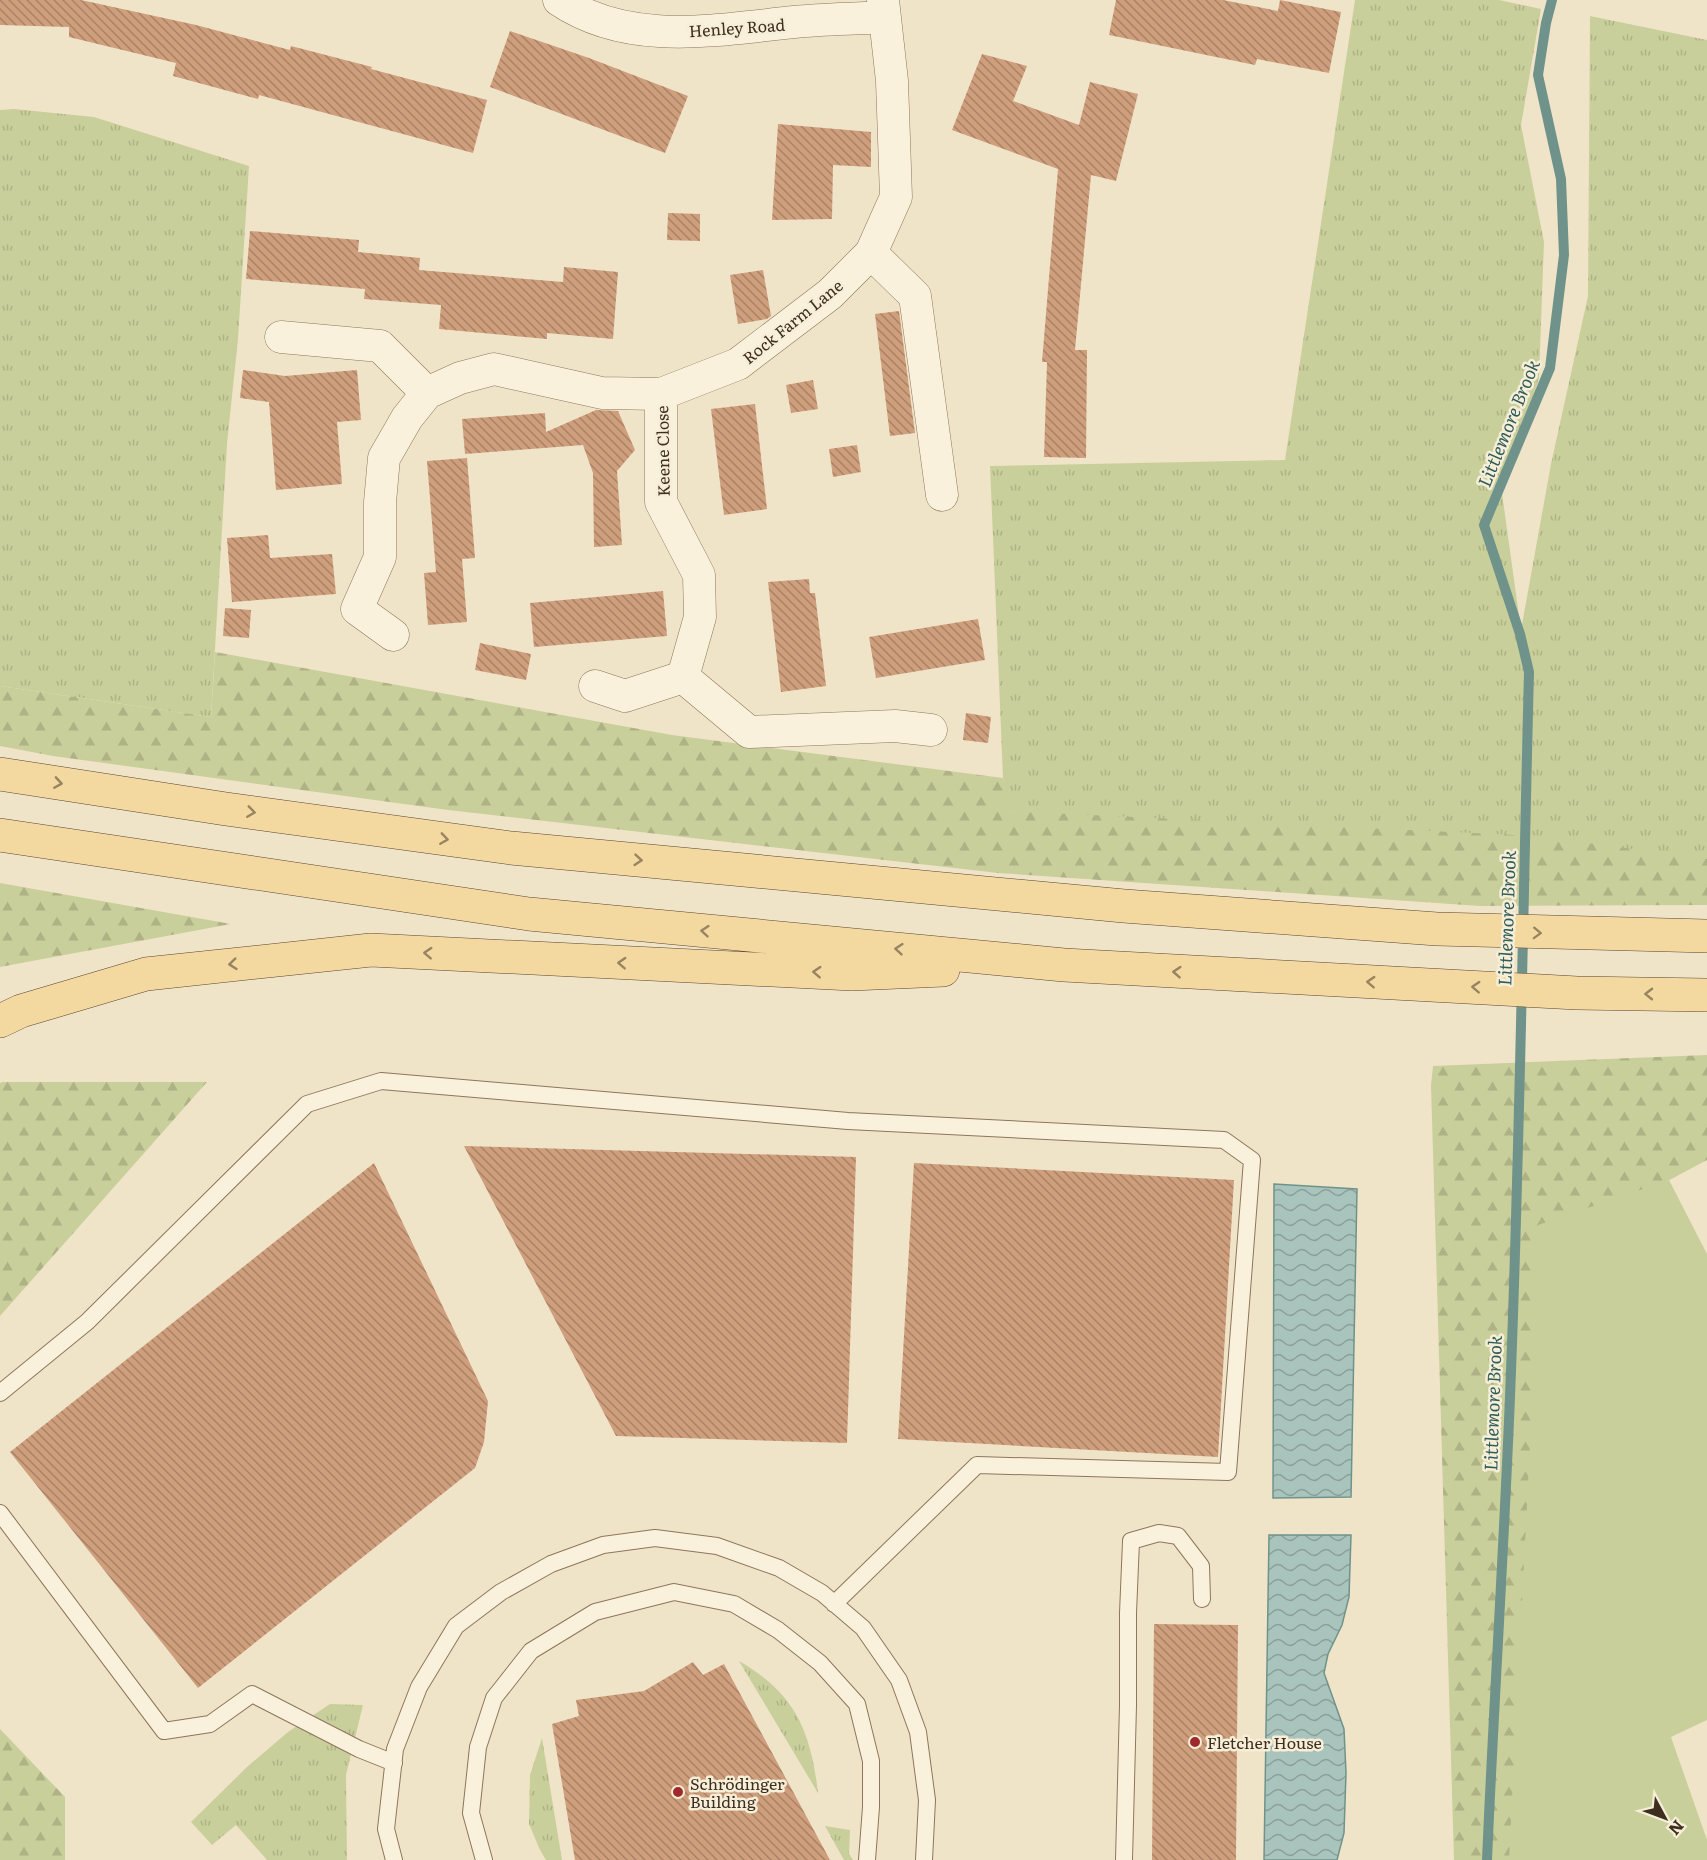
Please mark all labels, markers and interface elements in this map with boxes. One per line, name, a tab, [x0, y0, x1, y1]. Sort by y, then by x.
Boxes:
street label: Henley Road	[688, 12, 786, 42]
street label: Rock Farm Lane	[737, 273, 847, 369]
water label: Littlemore Brook	[1470, 355, 1546, 491]
street label: Keene Close	[649, 405, 675, 497]
one-way arrow	[53, 776, 62, 788]
one-way arrow	[246, 806, 255, 818]
one-way arrow	[439, 832, 448, 844]
water label: Littlemore Brook	[1490, 850, 1522, 986]
one-way arrow	[633, 853, 642, 866]
one-way arrow	[700, 925, 709, 938]
one-way arrow	[1533, 927, 1542, 939]
one-way arrow	[894, 943, 903, 956]
one-way arrow	[423, 946, 432, 959]
one-way arrow	[618, 956, 627, 969]
one-way arrow	[229, 958, 238, 970]
one-way arrow	[813, 966, 822, 979]
one-way arrow	[1172, 966, 1181, 979]
one-way arrow	[1367, 975, 1376, 988]
one-way arrow	[1472, 981, 1481, 994]
one-way arrow	[1644, 988, 1653, 1000]
water label: Littlemore Brook	[1476, 1335, 1508, 1471]
place label: Fletcher House	[1207, 1730, 1322, 1754]
marker: Fletcher House	[1188, 1735, 1202, 1749]
place label: Schrödinger Building	[690, 1771, 785, 1813]
marker: Schrödinger Building	[671, 1785, 685, 1799]
north arrow	[1635, 1788, 1695, 1848]
text: N	[1664, 1816, 1691, 1841]

